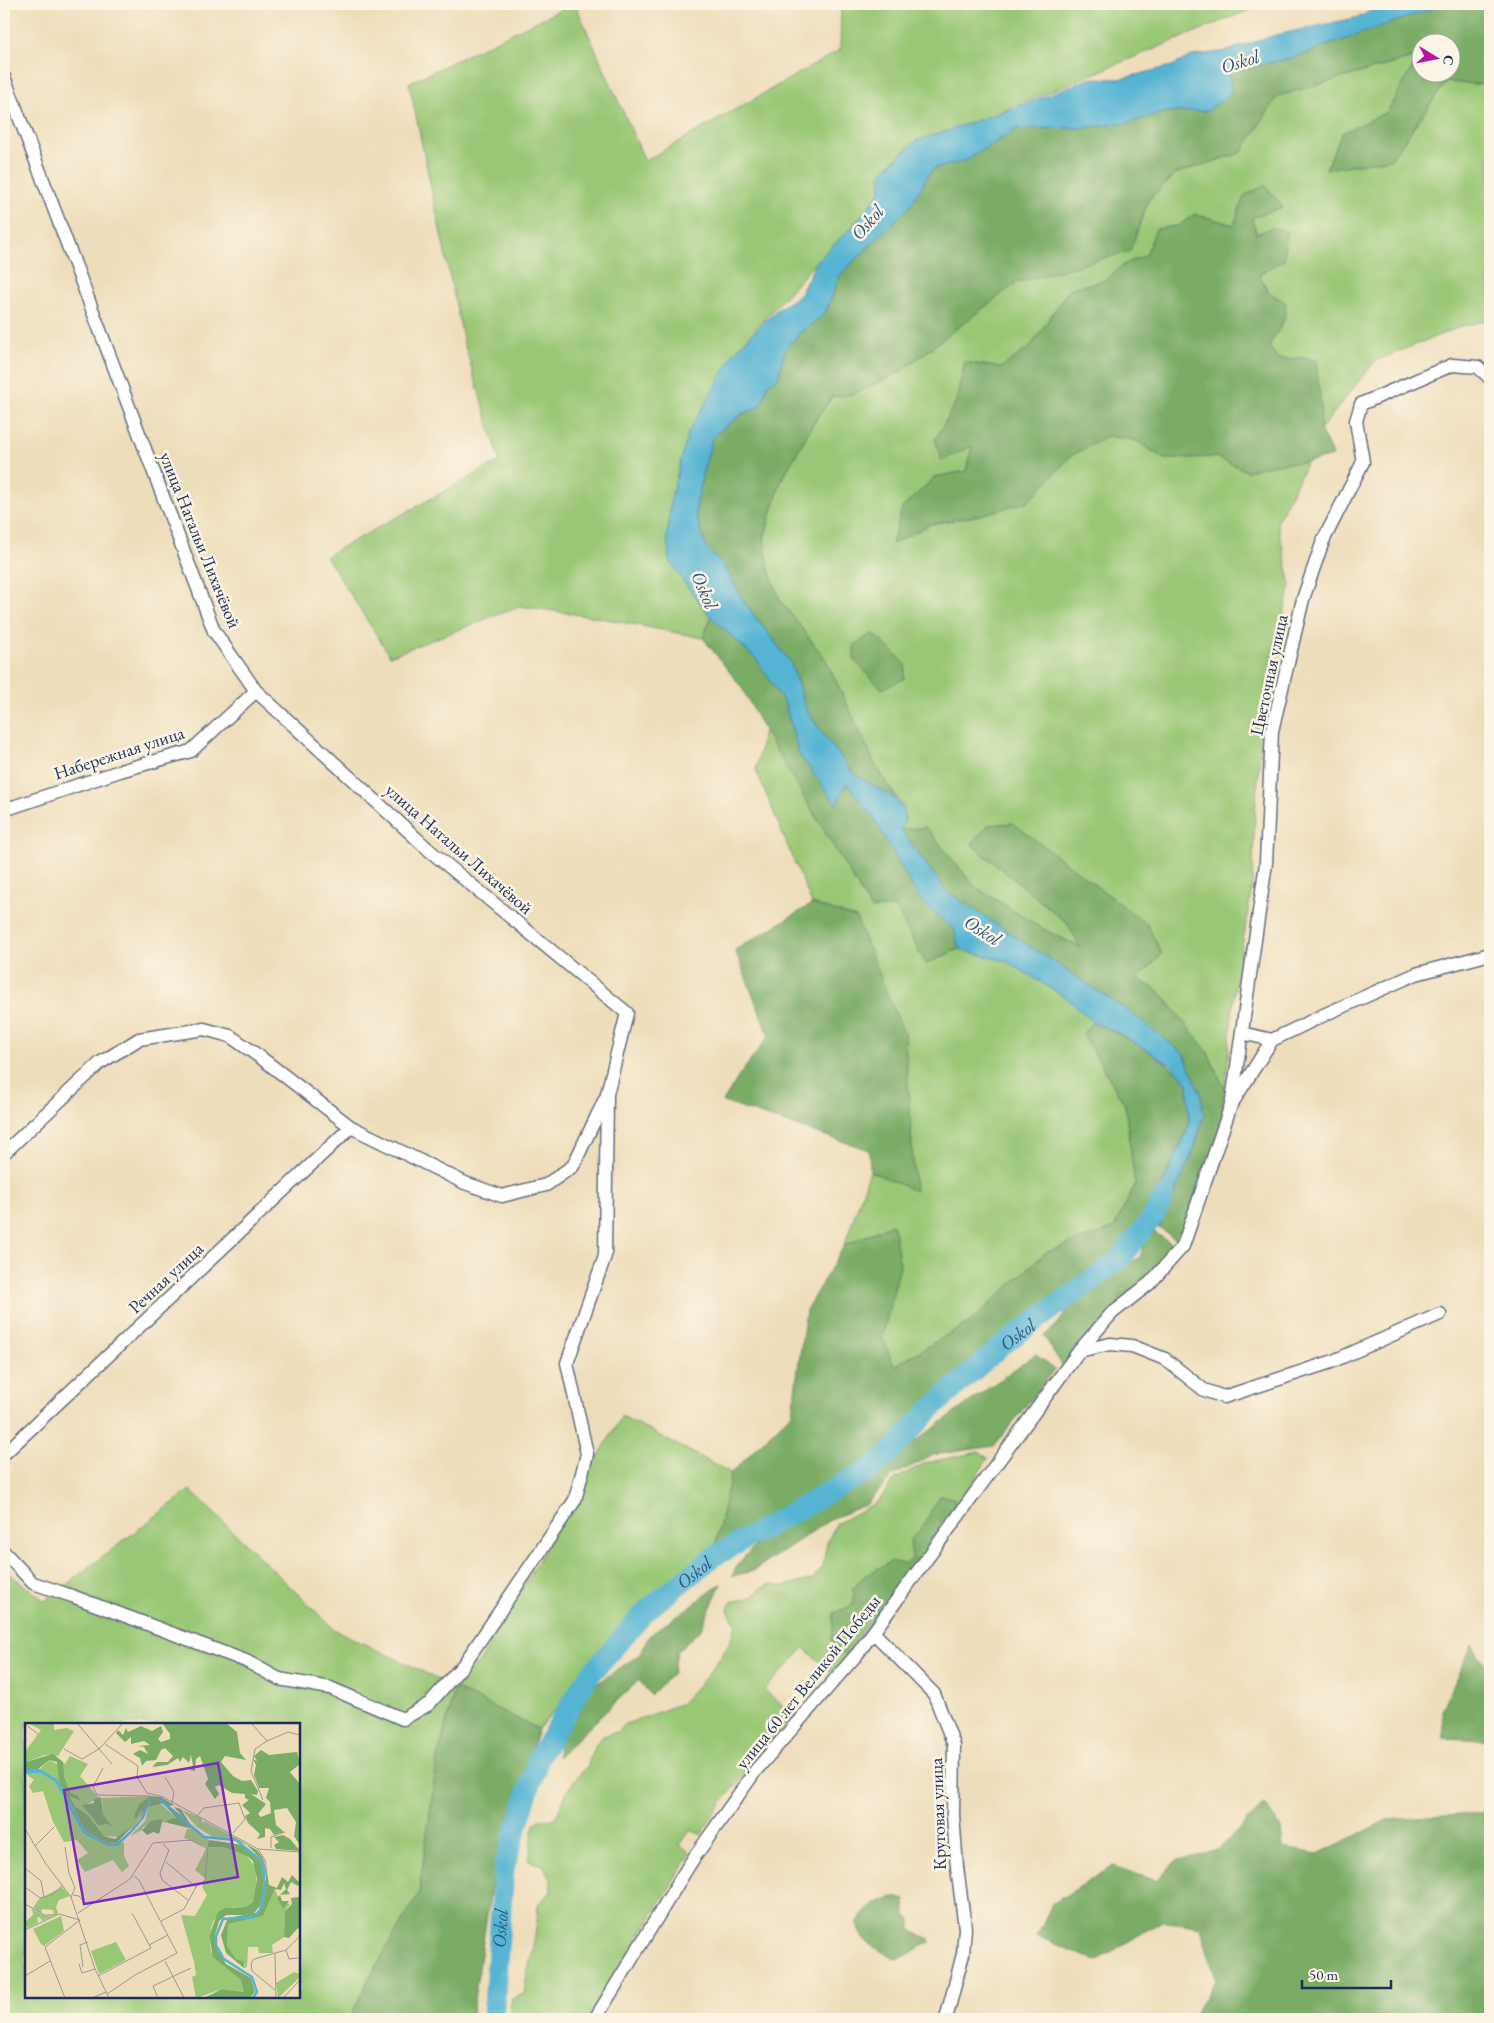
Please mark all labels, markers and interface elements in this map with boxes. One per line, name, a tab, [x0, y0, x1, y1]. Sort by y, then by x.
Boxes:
north arrow	[1412, 32, 1462, 82]
water label: Oskol	[1218, 44, 1263, 79]
text: С	[1439, 54, 1459, 67]
water label: Oskol	[845, 199, 890, 245]
street label: улица Натальи Лихачёвой	[155, 448, 247, 632]
water label: Oskol	[685, 567, 724, 614]
street label: Цветочная улица	[1244, 611, 1293, 738]
street label: Набережная улица	[51, 720, 188, 784]
street label: улица Натальи Лихачёвой	[381, 778, 538, 919]
water label: Oskol	[960, 909, 1006, 952]
street label: Речная улица	[123, 1236, 209, 1318]
water label: Oskol	[995, 1313, 1041, 1356]
water label: Oskol	[671, 1550, 718, 1595]
street label: улица 60 лет Великой Победы	[730, 1590, 885, 1774]
inset map	[25, 1723, 300, 1998]
street label: Круговая улица	[924, 1757, 951, 1871]
water label: Oskol	[486, 1907, 514, 1949]
scale bar	[1302, 1958, 1390, 1990]
text: 50 m	[1309, 1965, 1338, 1984]

